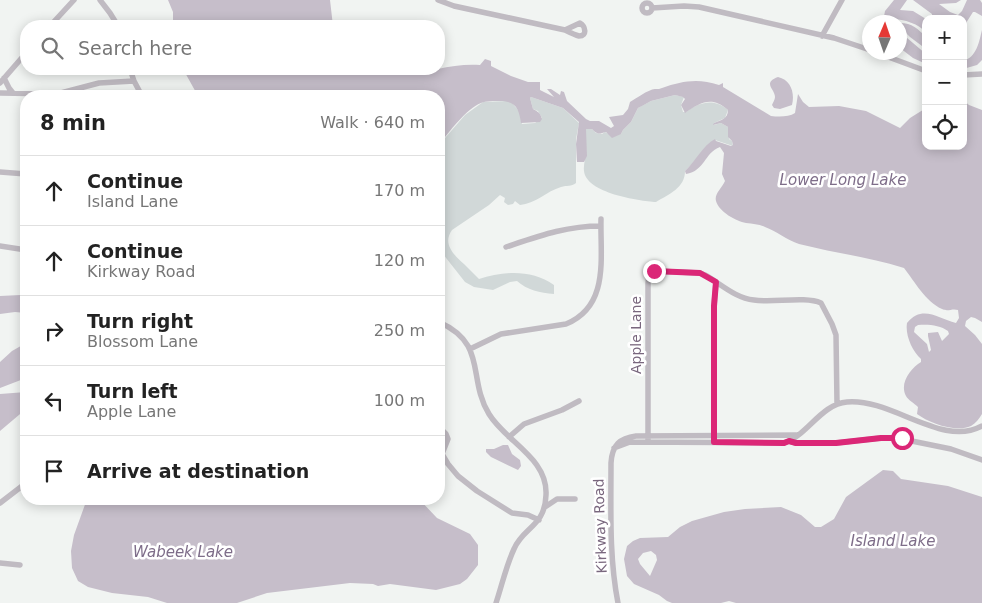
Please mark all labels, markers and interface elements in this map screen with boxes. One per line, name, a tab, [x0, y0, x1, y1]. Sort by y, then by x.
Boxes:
north arrow	[862, 15, 907, 60]
map controls	[922, 15, 967, 150]
button: +	[922, 15, 967, 60]
search box	[20, 20, 445, 75]
icon: search	[38, 34, 66, 62]
text: Search here	[78, 37, 192, 59]
button: −	[922, 60, 967, 105]
button: locate	[922, 105, 967, 150]
text: 8 min	[40, 111, 106, 135]
text: Walk · 640 m	[320, 113, 425, 132]
text: Continue	[87, 170, 183, 192]
water label: Lower Long Lake	[780, 171, 906, 189]
icon: ahead	[40, 177, 68, 205]
text: 170 m	[374, 181, 425, 200]
text: Island Lane	[87, 192, 178, 211]
text: Continue	[87, 240, 183, 262]
icon: ahead	[40, 247, 68, 275]
text: 120 m	[374, 251, 425, 270]
route end	[643, 260, 666, 283]
text: Kirkway Road	[87, 262, 195, 281]
street label: Apple Lane	[628, 296, 644, 374]
text: Turn right	[87, 310, 193, 332]
icon: right	[40, 317, 68, 345]
text: 250 m	[374, 321, 425, 340]
text: Blossom Lane	[87, 332, 198, 351]
text: Turn left	[87, 380, 178, 402]
icon: left	[40, 387, 68, 415]
text: 100 m	[374, 391, 425, 410]
text: Apple Lane	[87, 402, 176, 421]
route start	[891, 427, 914, 450]
icon: arrive	[40, 457, 68, 485]
text: Arrive at destination	[87, 460, 309, 482]
street label: Kirkway Road	[590, 478, 610, 574]
water label: Island Lake	[851, 532, 935, 550]
water label: Wabeek Lake	[133, 543, 233, 561]

